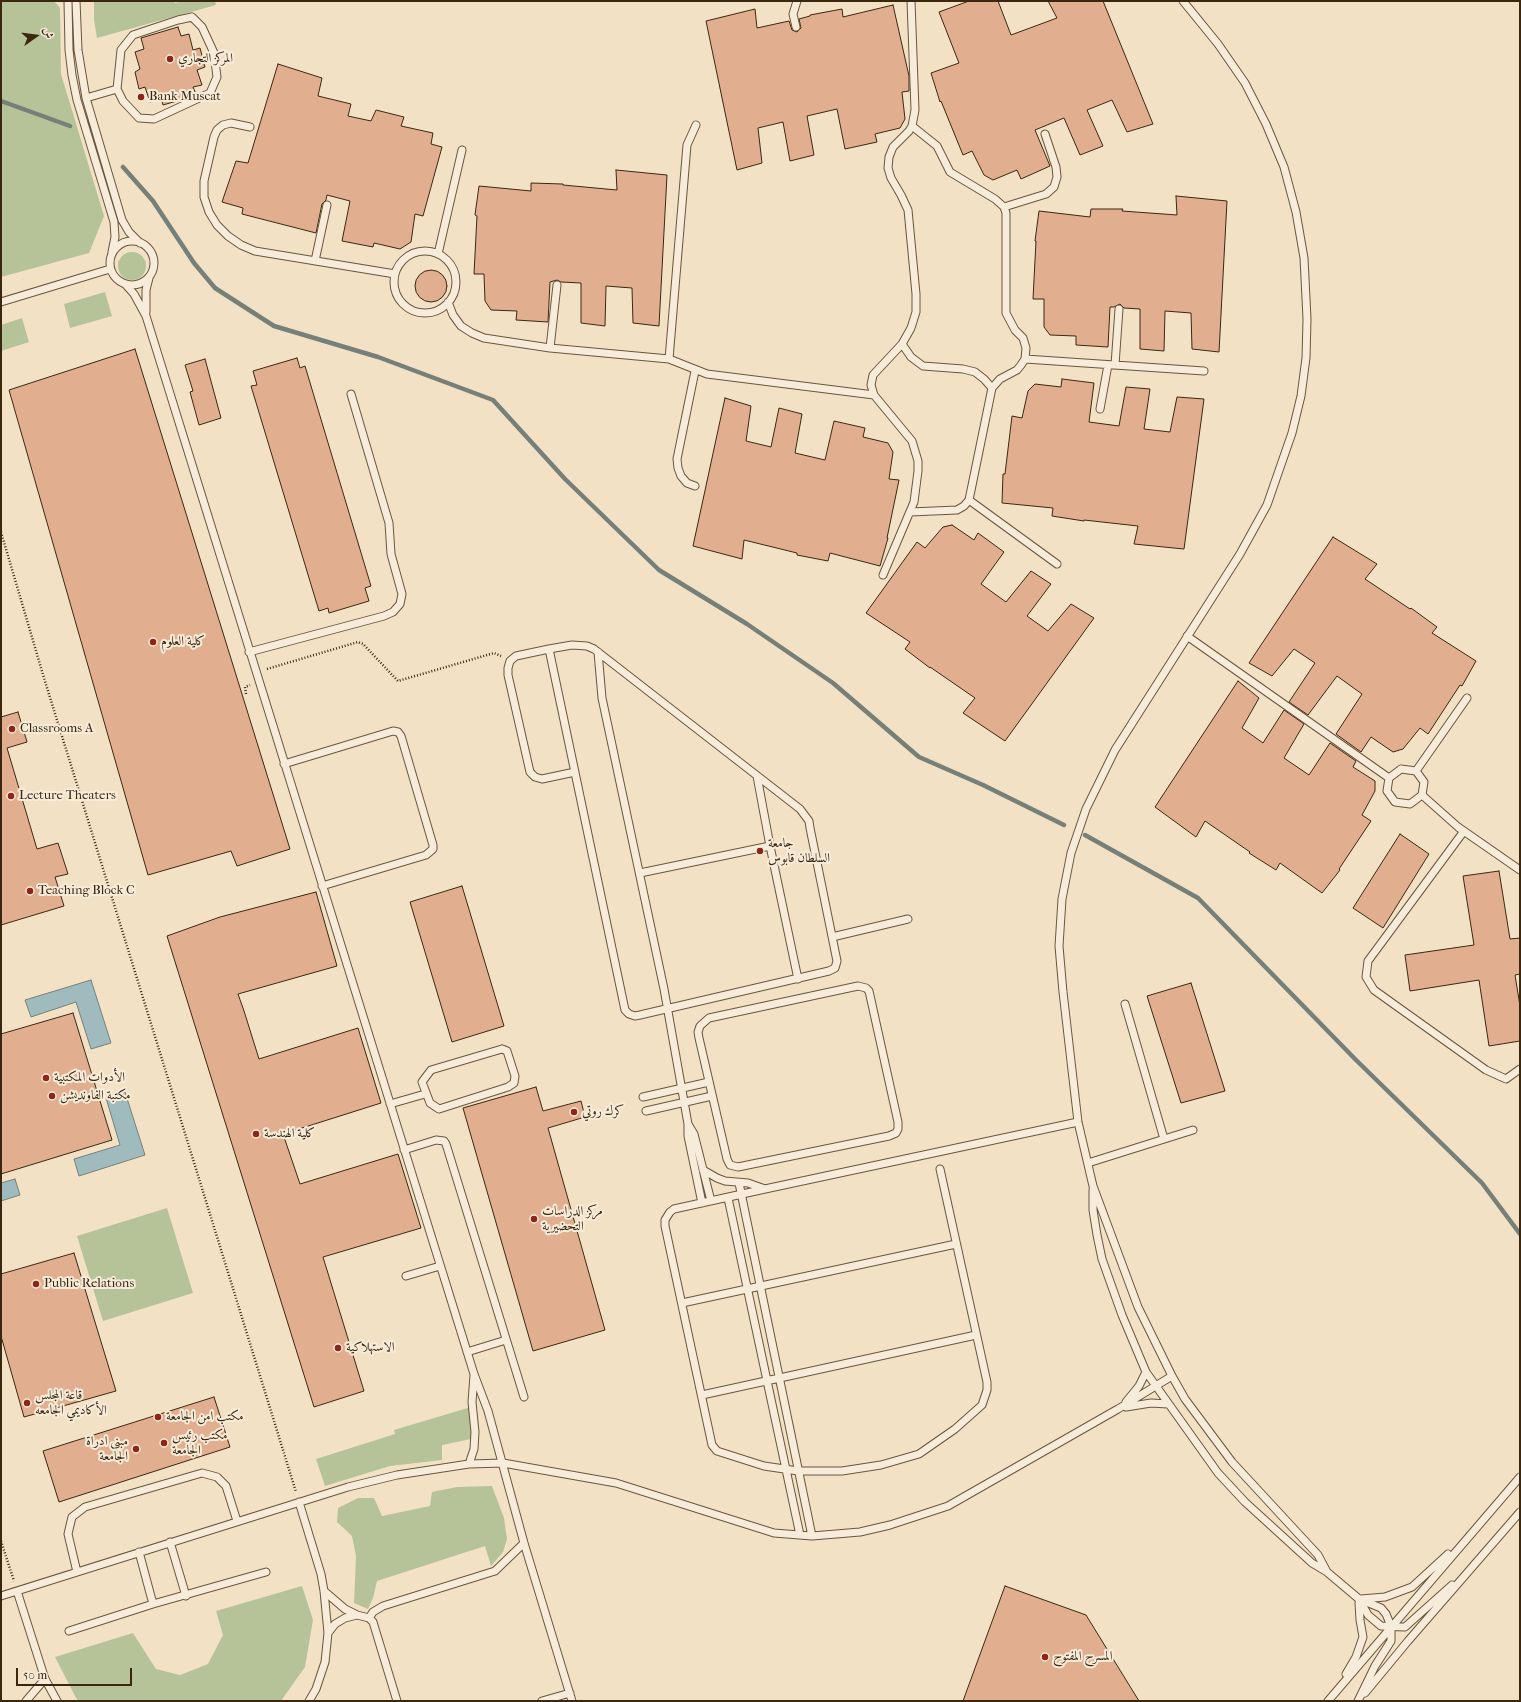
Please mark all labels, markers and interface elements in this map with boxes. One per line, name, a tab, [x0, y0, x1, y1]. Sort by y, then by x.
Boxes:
north arrow	[16, 16, 56, 56]
text: ش	[40, 26, 56, 40]
place label: المركز التجاري	[178, 51, 233, 67]
marker: المركز التجاري	[165, 54, 175, 64]
place label: Bank Muscat	[149, 89, 221, 105]
marker: Bank Muscat	[136, 92, 146, 102]
place label: كلية العلوم	[161, 634, 205, 650]
marker: كلية العلوم	[148, 637, 158, 647]
place label: Classrooms A	[20, 721, 93, 737]
marker: Classrooms A	[7, 724, 17, 734]
place label: Lecture Theaters	[19, 788, 116, 804]
marker: Lecture Theaters	[6, 791, 16, 801]
place label: جامعة السلطان قابوس	[768, 836, 830, 867]
marker: جامعة السلطان قابوس	[755, 846, 765, 856]
place label: Teaching Block C	[38, 883, 135, 899]
marker: Teaching Block C	[25, 886, 35, 896]
place label: الأدوات المكتبية	[54, 1070, 125, 1086]
marker: الأدوات المكتبية	[41, 1073, 51, 1083]
place label: مكتبة الفاونديشن	[60, 1088, 131, 1104]
marker: مكتبة الفاونديشن	[47, 1091, 57, 1101]
place label: كرك روتي	[582, 1104, 624, 1120]
marker: كرك روتي	[569, 1107, 579, 1117]
place label: كلية الهندسة	[264, 1126, 315, 1142]
marker: كلية الهندسة	[251, 1129, 261, 1139]
place label: مركز الدراسات التحضيرية	[542, 1204, 603, 1235]
marker: مركز الدراسات التحضيرية	[529, 1214, 539, 1224]
place label: Public Relations	[44, 1276, 134, 1292]
marker: Public Relations	[31, 1279, 41, 1289]
place label: الاستهلاكية	[346, 1340, 395, 1356]
marker: الاستهلاكية	[333, 1343, 343, 1353]
place label: قاعة المجلس الأكاديمي الجامعه	[35, 1388, 107, 1419]
marker: قاعة المجلس الأكاديمي الجامعه	[22, 1398, 32, 1408]
place label: مكتب امن الجامعة	[166, 1409, 244, 1425]
marker: مكتب امن الجامعة	[153, 1412, 163, 1422]
place label: مكتب رئيس الجامعة	[172, 1428, 228, 1459]
place label: مبنى ادراة الجامعة	[86, 1434, 128, 1465]
marker: مكتب رئيس الجامعة	[159, 1438, 169, 1448]
marker: مبنى ادراة الجامعة	[131, 1444, 141, 1454]
place label: المسرح المفتوح	[1053, 1649, 1113, 1665]
marker: المسرح المفتوح	[1040, 1652, 1050, 1662]
scale bar	[18, 1660, 134, 1686]
text: 50 m	[23, 1668, 47, 1682]

